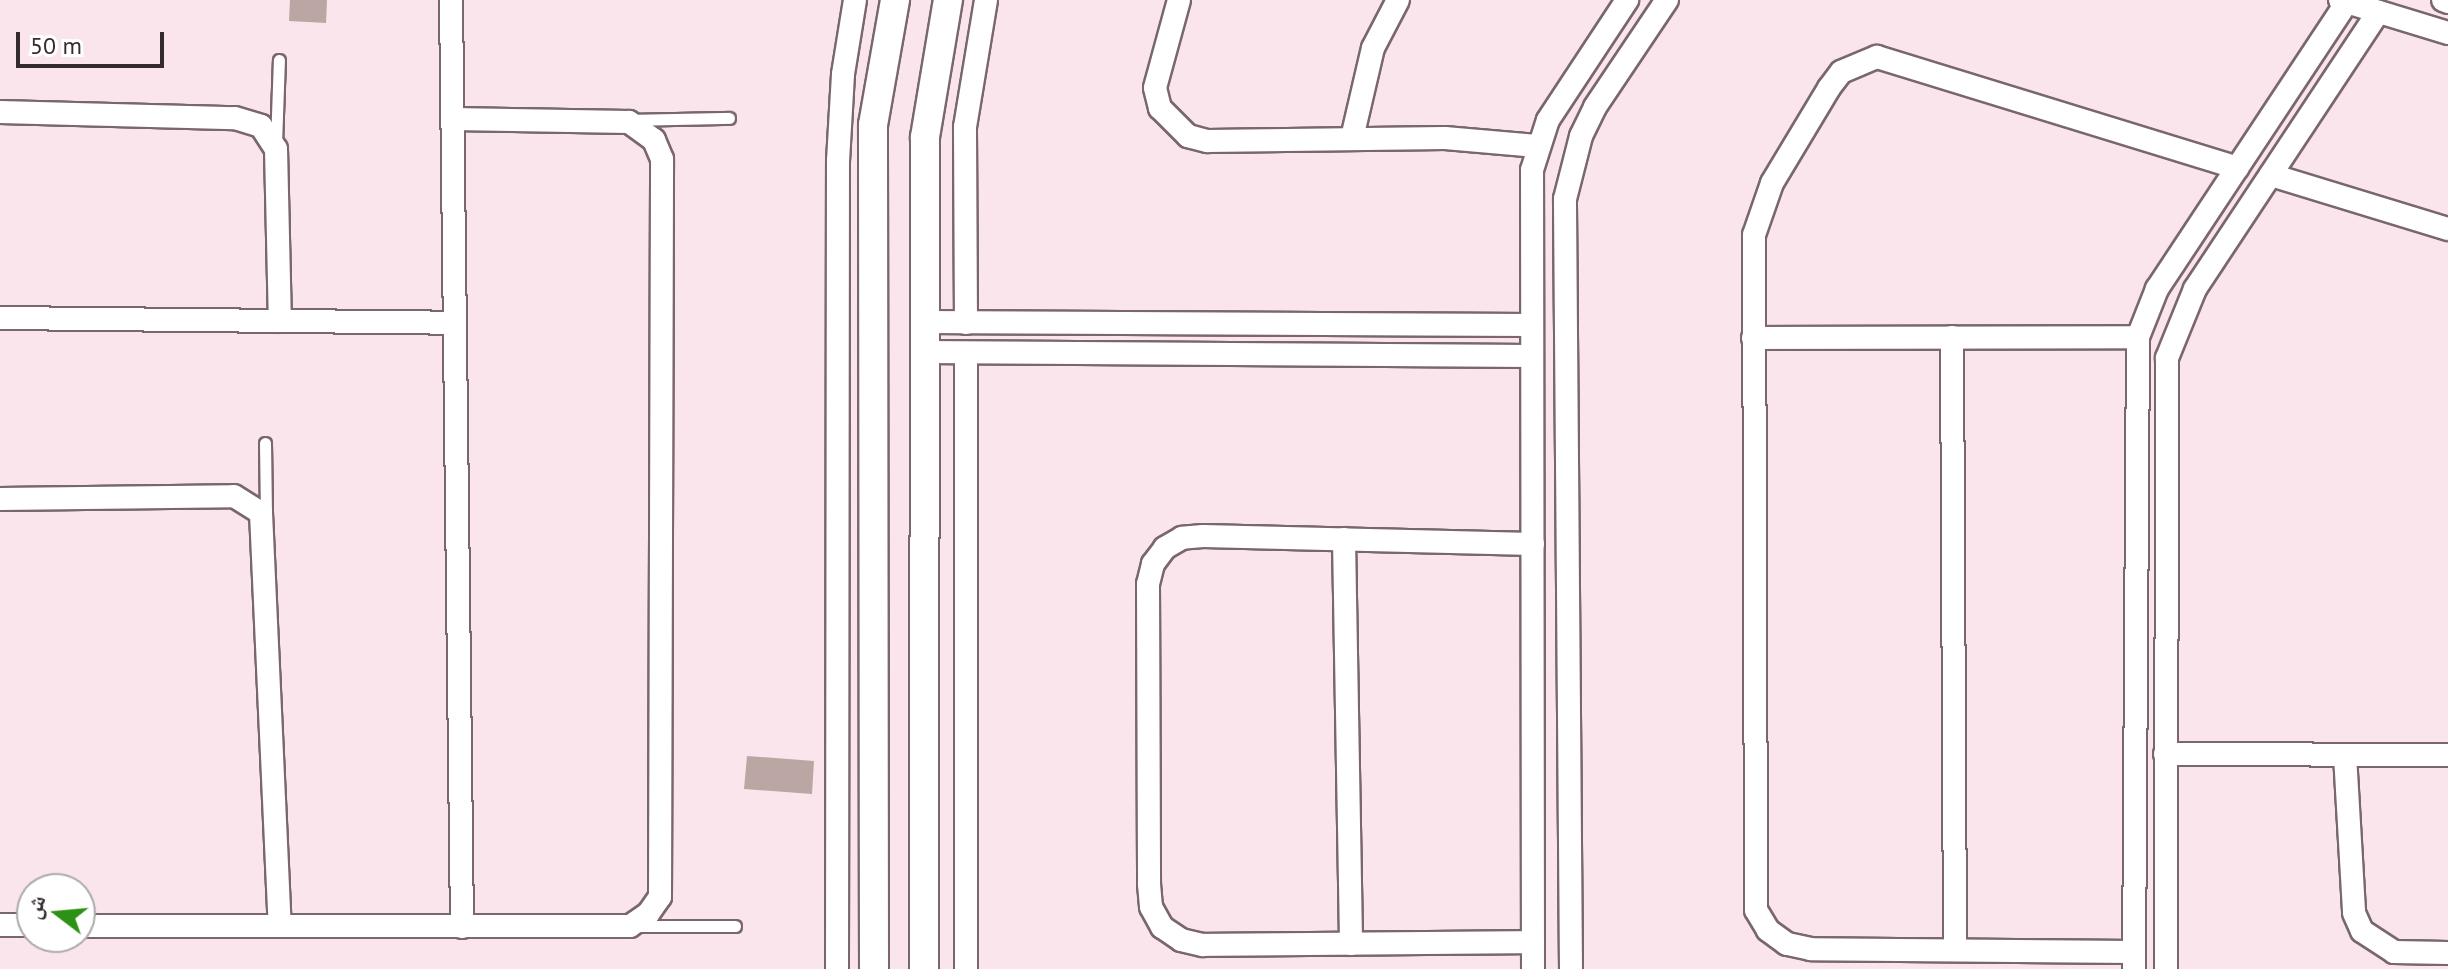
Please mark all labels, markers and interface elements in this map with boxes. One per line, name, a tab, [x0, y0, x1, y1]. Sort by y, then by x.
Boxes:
scale bar	[20, 16, 168, 66]
text: 50 m	[30, 30, 82, 61]
north arrow	[16, 873, 96, 953]
text: ش	[18, 892, 52, 922]

